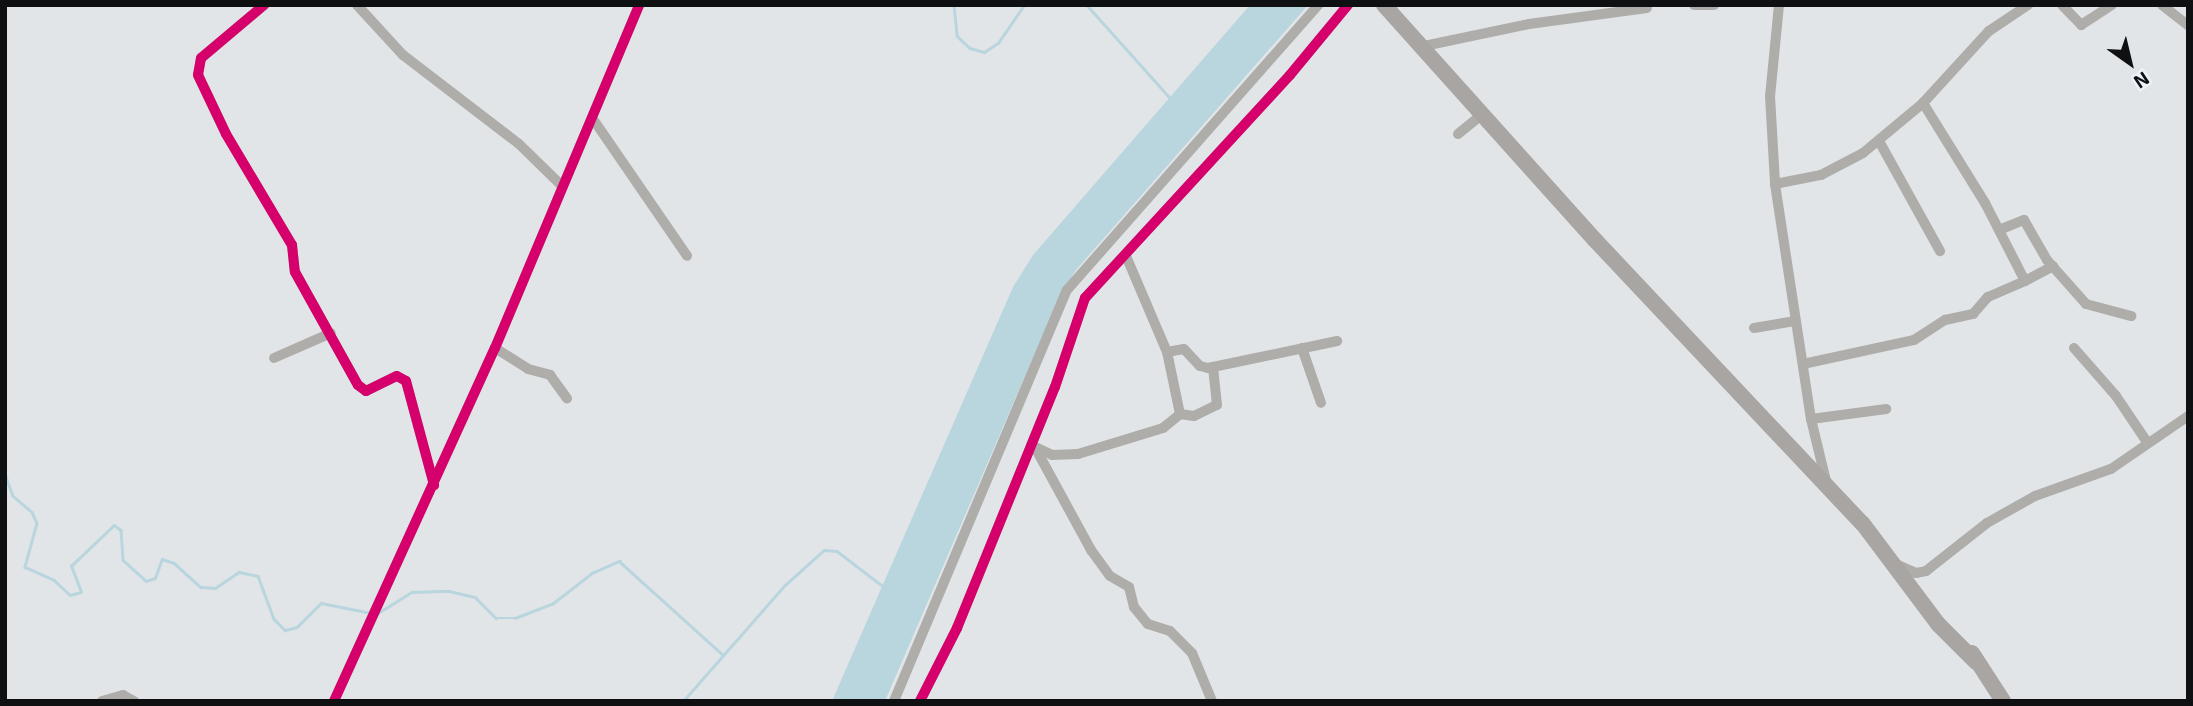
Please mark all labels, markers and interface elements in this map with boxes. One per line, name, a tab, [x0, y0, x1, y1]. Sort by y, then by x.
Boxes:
north arrow	[2095, 28, 2165, 98]
text: N	[2130, 67, 2154, 94]

